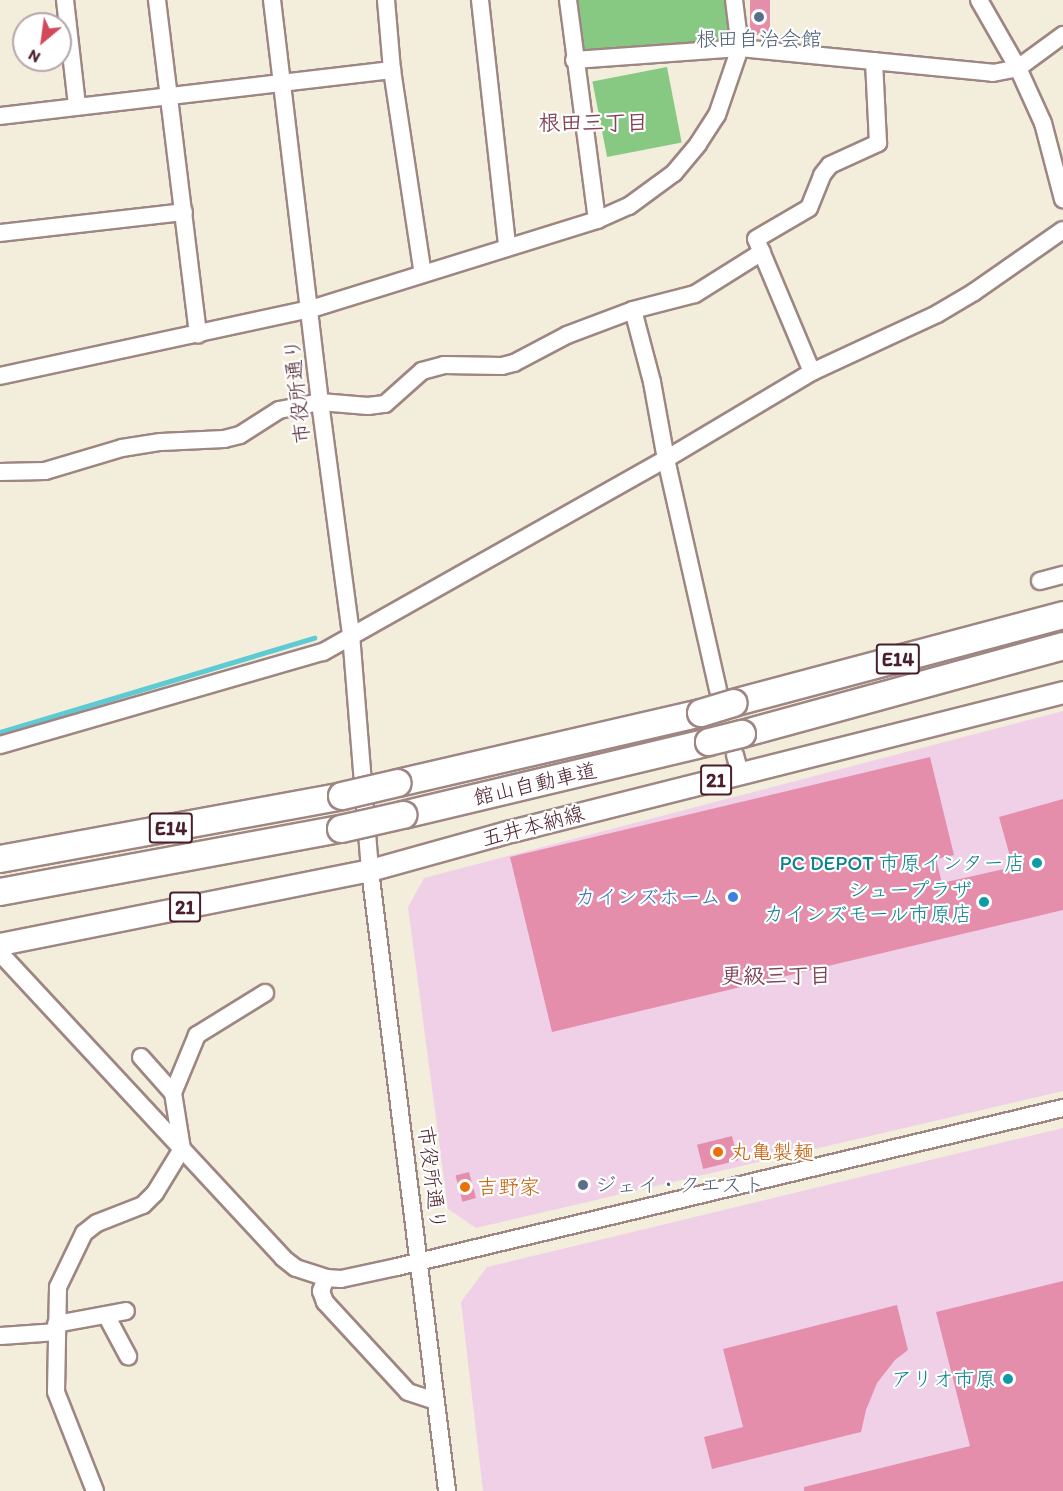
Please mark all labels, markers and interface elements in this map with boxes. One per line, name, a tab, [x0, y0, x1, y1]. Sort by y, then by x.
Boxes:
marker: 根田自治会館	[752, 10, 766, 24]
north arrow	[12, 12, 72, 72]
place label: 根田自治会館	[696, 26, 822, 52]
text: N	[25, 46, 43, 67]
district label: 根田三丁目	[538, 110, 648, 136]
street label: 市役所通り	[279, 337, 315, 445]
road number: E14	[876, 642, 920, 676]
street label: 館山自動車道	[471, 758, 599, 810]
road number: 21	[700, 763, 732, 797]
street label: 五井本納線	[479, 800, 587, 852]
road number: E14	[148, 811, 194, 845]
place label: PC DEPOT 市原インター店	[779, 850, 1025, 876]
marker: PC DEPOT 市原インター店	[1030, 856, 1044, 870]
place label: シュープラザ カインズモール市原店	[762, 877, 972, 927]
place label: カインズホーム	[574, 884, 721, 910]
road number: 21	[168, 890, 201, 924]
marker: カインズホーム	[726, 890, 740, 904]
marker: シュープラザ カインズモール市原店	[977, 895, 991, 909]
district label: 更級三丁目	[721, 963, 831, 989]
street label: 市役所通り	[413, 1124, 451, 1232]
place label: 丸亀製麺	[730, 1139, 814, 1165]
marker: 丸亀製麺	[711, 1145, 725, 1159]
place label: ジェイ・クエスト	[595, 1172, 763, 1198]
place label: 吉野家	[477, 1174, 540, 1200]
marker: ジェイ・クエスト	[576, 1178, 590, 1192]
marker: 吉野家	[458, 1180, 472, 1194]
place label: アリオ市原	[891, 1366, 996, 1392]
marker: アリオ市原	[1001, 1372, 1015, 1386]

